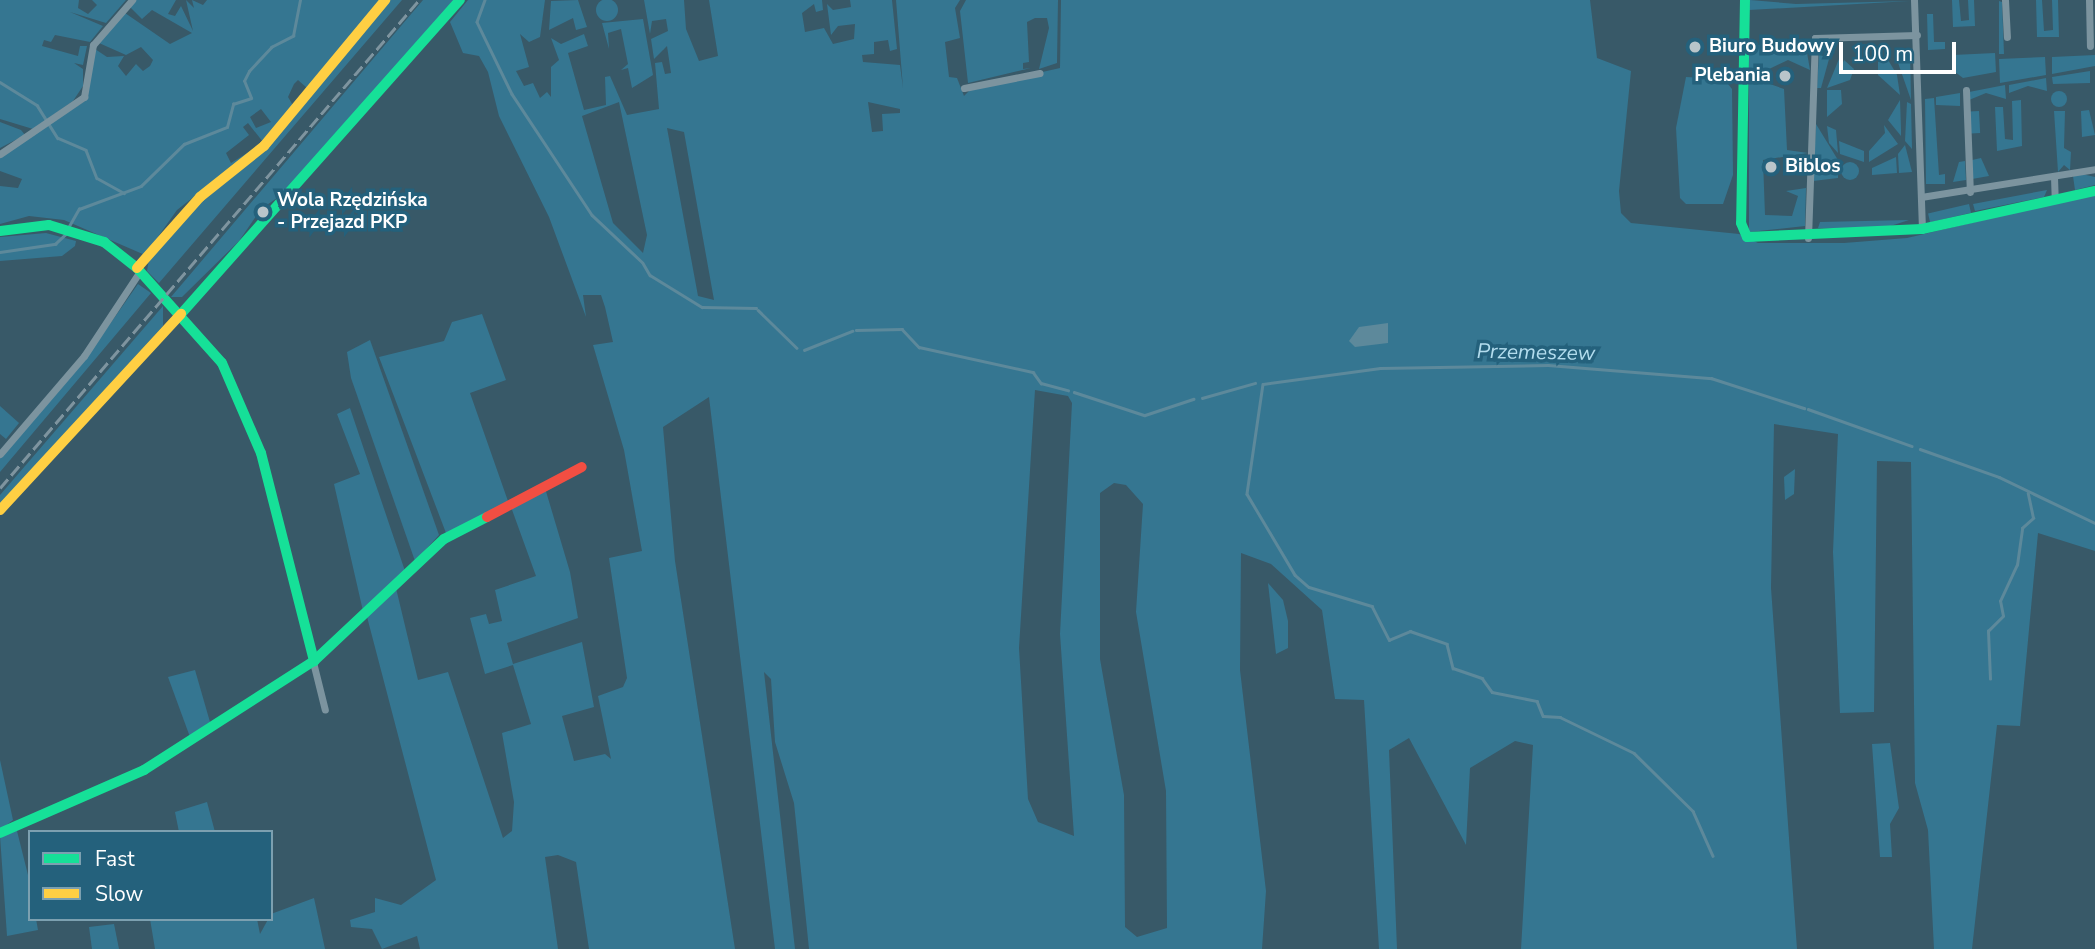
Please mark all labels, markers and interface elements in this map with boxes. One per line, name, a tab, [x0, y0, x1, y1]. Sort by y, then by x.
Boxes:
scale bar	[1843, 28, 1960, 72]
place label: Biuro Budowy	[1709, 36, 1834, 58]
marker: Biuro Budowy	[1687, 39, 1703, 55]
text: 100 m	[1852, 40, 1913, 68]
place label: Plebania	[1694, 65, 1771, 87]
marker: Plebania	[1777, 68, 1793, 84]
place label: Biblos	[1785, 156, 1840, 178]
marker: Biblos	[1763, 159, 1779, 175]
place label: Wola Rzędzińska - Przejazd PKP	[277, 190, 428, 234]
marker: Wola Rzędzińska - Przejazd PKP	[255, 204, 271, 220]
water label: Przemeszew	[1476, 338, 1596, 366]
legend	[28, 830, 273, 921]
text: Fast	[95, 845, 135, 873]
text: Slow	[95, 880, 143, 908]

